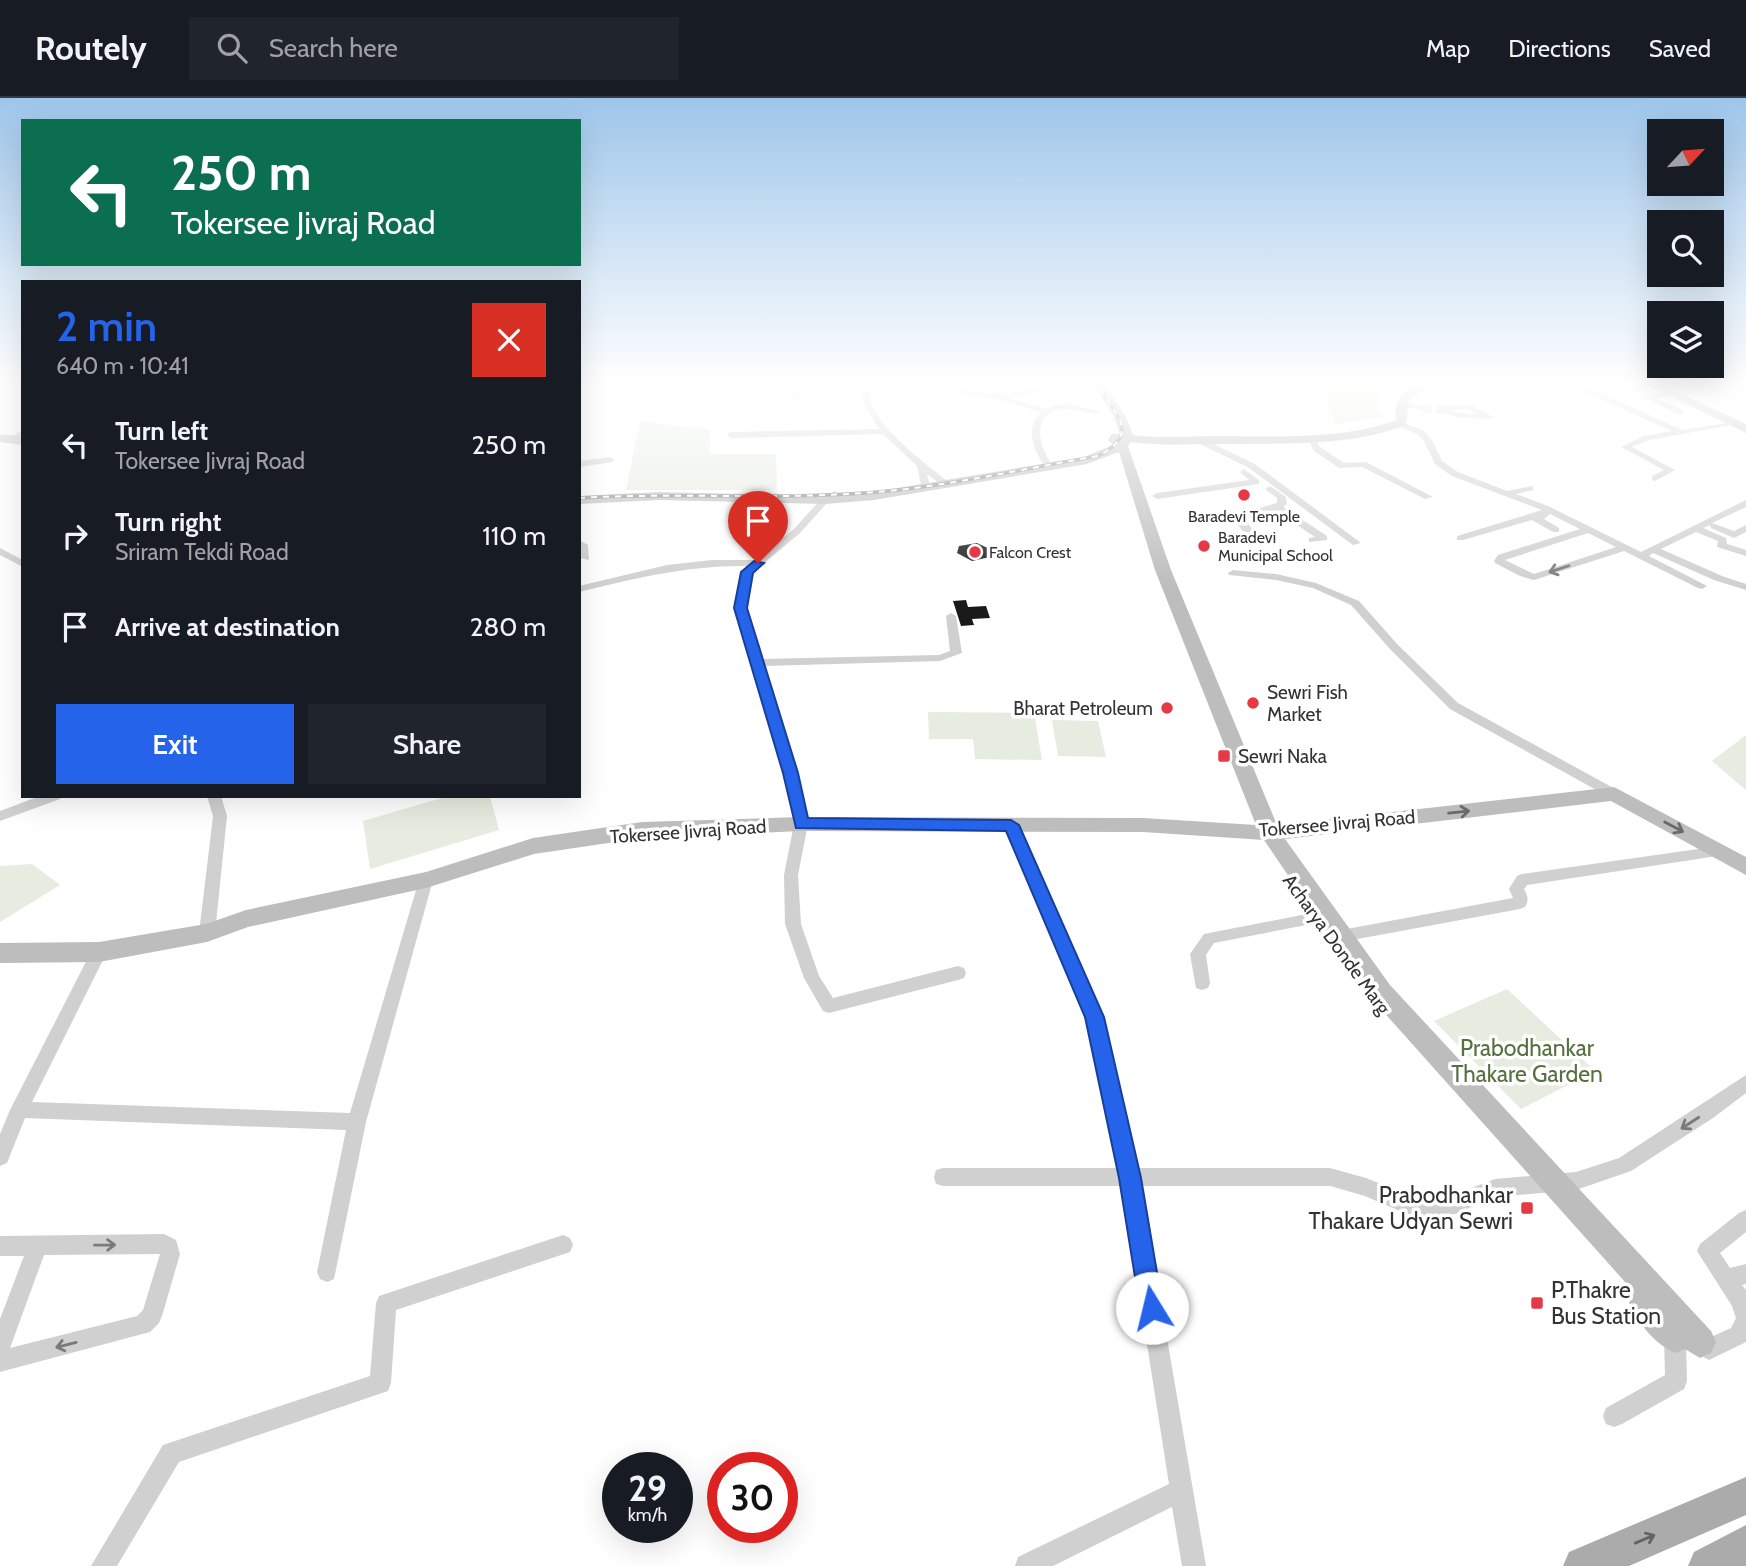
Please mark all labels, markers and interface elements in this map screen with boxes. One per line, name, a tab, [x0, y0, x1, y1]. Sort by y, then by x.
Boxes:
search box	[189, 17, 679, 80]
text: Routely	[35, 28, 147, 68]
icon: search	[213, 29, 251, 67]
text: Search here	[269, 32, 398, 64]
text: Map	[1426, 34, 1470, 63]
text: Directions	[1508, 34, 1611, 63]
text: Saved	[1649, 34, 1711, 63]
north arrow	[1647, 119, 1724, 196]
map controls	[1647, 119, 1724, 378]
text: 250 m	[171, 143, 311, 202]
icon: left	[56, 147, 147, 238]
text: Tokersee Jivraj Road	[171, 203, 436, 242]
button: search	[1647, 210, 1724, 287]
text: 2 min	[56, 300, 157, 352]
button: layers	[1647, 301, 1724, 378]
button: close	[472, 303, 546, 377]
text: 640 m · 10:41	[56, 352, 189, 380]
text: Turn left	[115, 415, 208, 447]
icon: left	[56, 426, 94, 464]
text: 250 m	[472, 429, 546, 461]
text: Tokersee Jivraj Road	[115, 447, 305, 475]
marker: Baradevi Temple	[1236, 487, 1252, 503]
pin	[728, 491, 788, 563]
icon: arrive	[739, 502, 777, 540]
text: Turn right	[115, 506, 221, 538]
place label: Baradevi Temple	[1188, 507, 1300, 526]
icon: right	[56, 517, 94, 555]
text: 110 m	[482, 520, 546, 552]
place label: Baradevi Municipal School	[1218, 528, 1333, 565]
text: Sriram Tekdi Road	[115, 538, 289, 566]
marker: Baradevi Municipal School	[1196, 538, 1212, 554]
place label: Falcon Crest	[989, 543, 1072, 562]
marker: Falcon Crest	[967, 544, 983, 560]
one-way arrow	[1548, 564, 1570, 577]
icon: arrive	[56, 608, 94, 646]
text: Arrive at destination	[115, 611, 340, 643]
text: 280 m	[470, 611, 546, 643]
place label: Sewri Fish Market	[1267, 681, 1348, 726]
marker: Sewri Fish Market	[1245, 695, 1261, 711]
place label: Bharat Petroleum	[1013, 697, 1153, 720]
marker: Bharat Petroleum	[1159, 700, 1175, 716]
button: Exit	[56, 704, 294, 784]
button: Share	[308, 704, 546, 784]
place label: Sewri Naka	[1238, 745, 1327, 768]
marker: Sewri Naka	[1216, 748, 1232, 764]
street label: Tokersee Jivraj Road	[1258, 805, 1416, 842]
one-way arrow	[1448, 805, 1470, 818]
street label: Tokersee Jivraj Road	[609, 815, 767, 848]
one-way arrow	[1663, 820, 1684, 834]
street label: Acharya Donde Marg	[1278, 870, 1395, 1019]
park label: Prabodhankar Thakare Garden	[1451, 1034, 1603, 1088]
one-way arrow	[1681, 1116, 1701, 1130]
place label: Prabodhankar Thakare Udyan Sewri	[1309, 1181, 1514, 1235]
marker: Prabodhankar Thakare Udyan Sewri	[1519, 1200, 1535, 1216]
one-way arrow	[93, 1239, 116, 1252]
position arrow	[1115, 1271, 1189, 1345]
place label: P.Thakre Bus Station	[1551, 1276, 1661, 1330]
marker: P.Thakre Bus Station	[1529, 1295, 1545, 1311]
one-way arrow	[55, 1339, 78, 1352]
speed limit sign: 30	[707, 1452, 798, 1543]
text: 29	[628, 1467, 667, 1510]
text: km/h	[628, 1504, 667, 1526]
one-way arrow	[1634, 1532, 1656, 1545]

